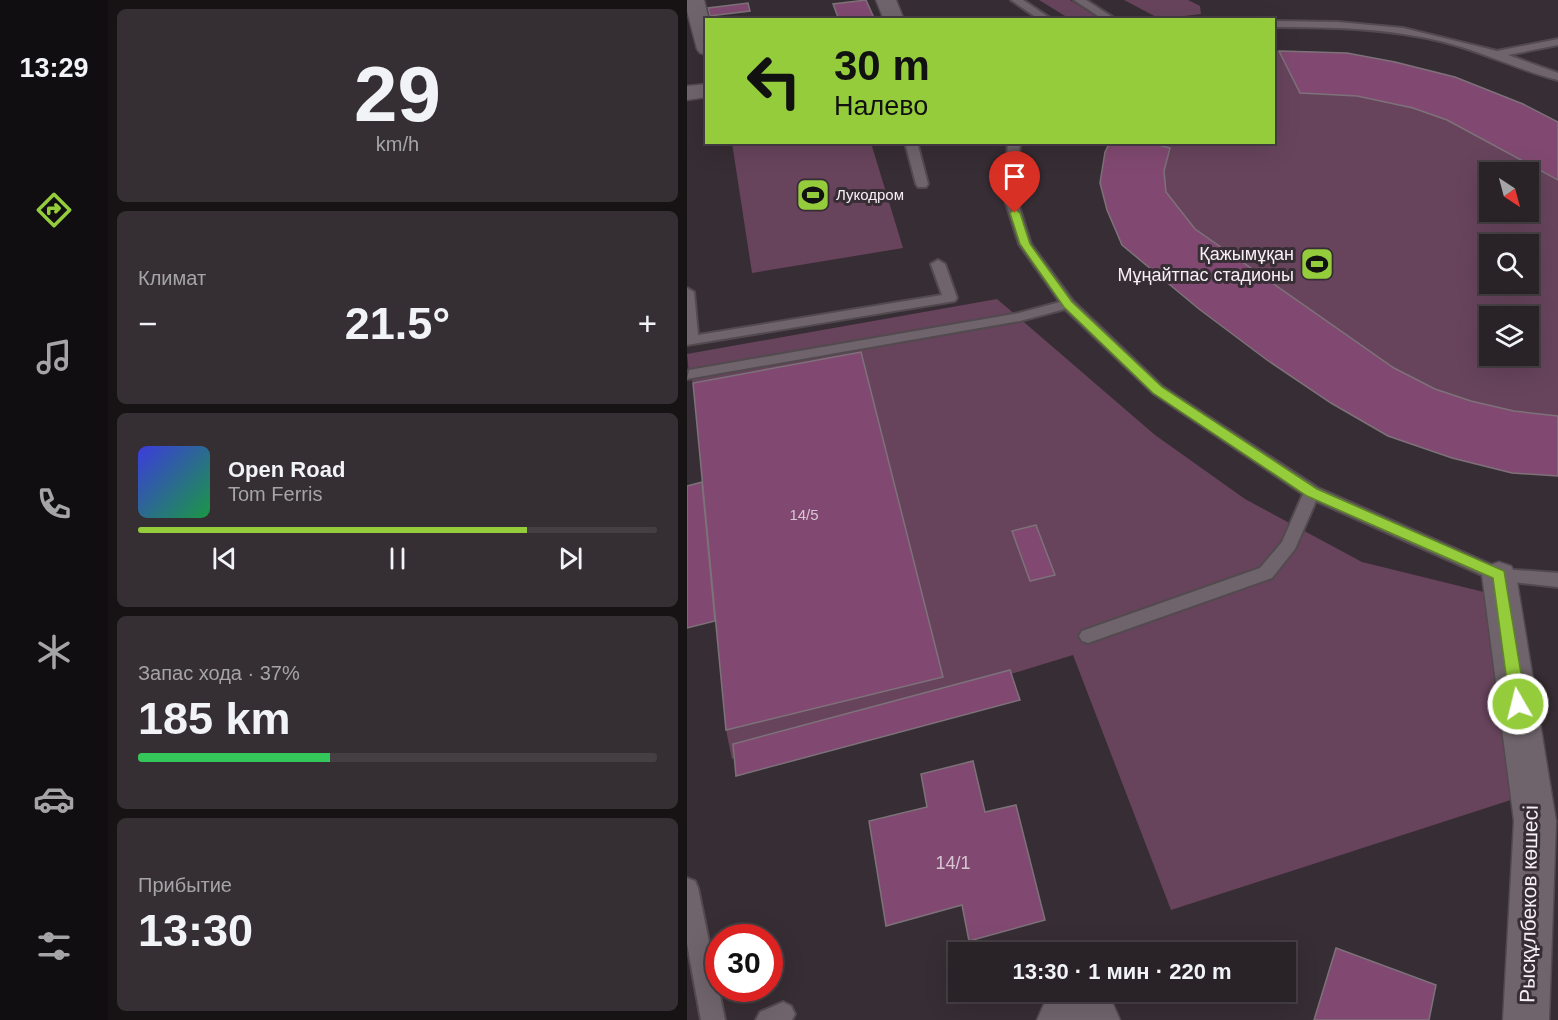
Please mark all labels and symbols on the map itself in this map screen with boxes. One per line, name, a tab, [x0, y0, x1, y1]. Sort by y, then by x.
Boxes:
pin	[989, 151, 1040, 213]
north arrow	[1479, 162, 1539, 222]
sports icon: Лукодром	[795, 177, 831, 213]
place label: Лукодром	[836, 186, 904, 203]
place label: Қажымұқан Мұңайтпас стадионы	[1117, 244, 1294, 285]
sports icon: Қажымұқан Мұңайтпас стадионы	[1299, 246, 1335, 282]
house number: 14/5	[789, 506, 819, 523]
position arrow	[1486, 672, 1550, 736]
street label: Рысқұлбеков көшесі	[1515, 805, 1542, 1003]
house number: 14/1	[935, 853, 971, 873]
speed limit sign: 30	[705, 924, 783, 1002]

